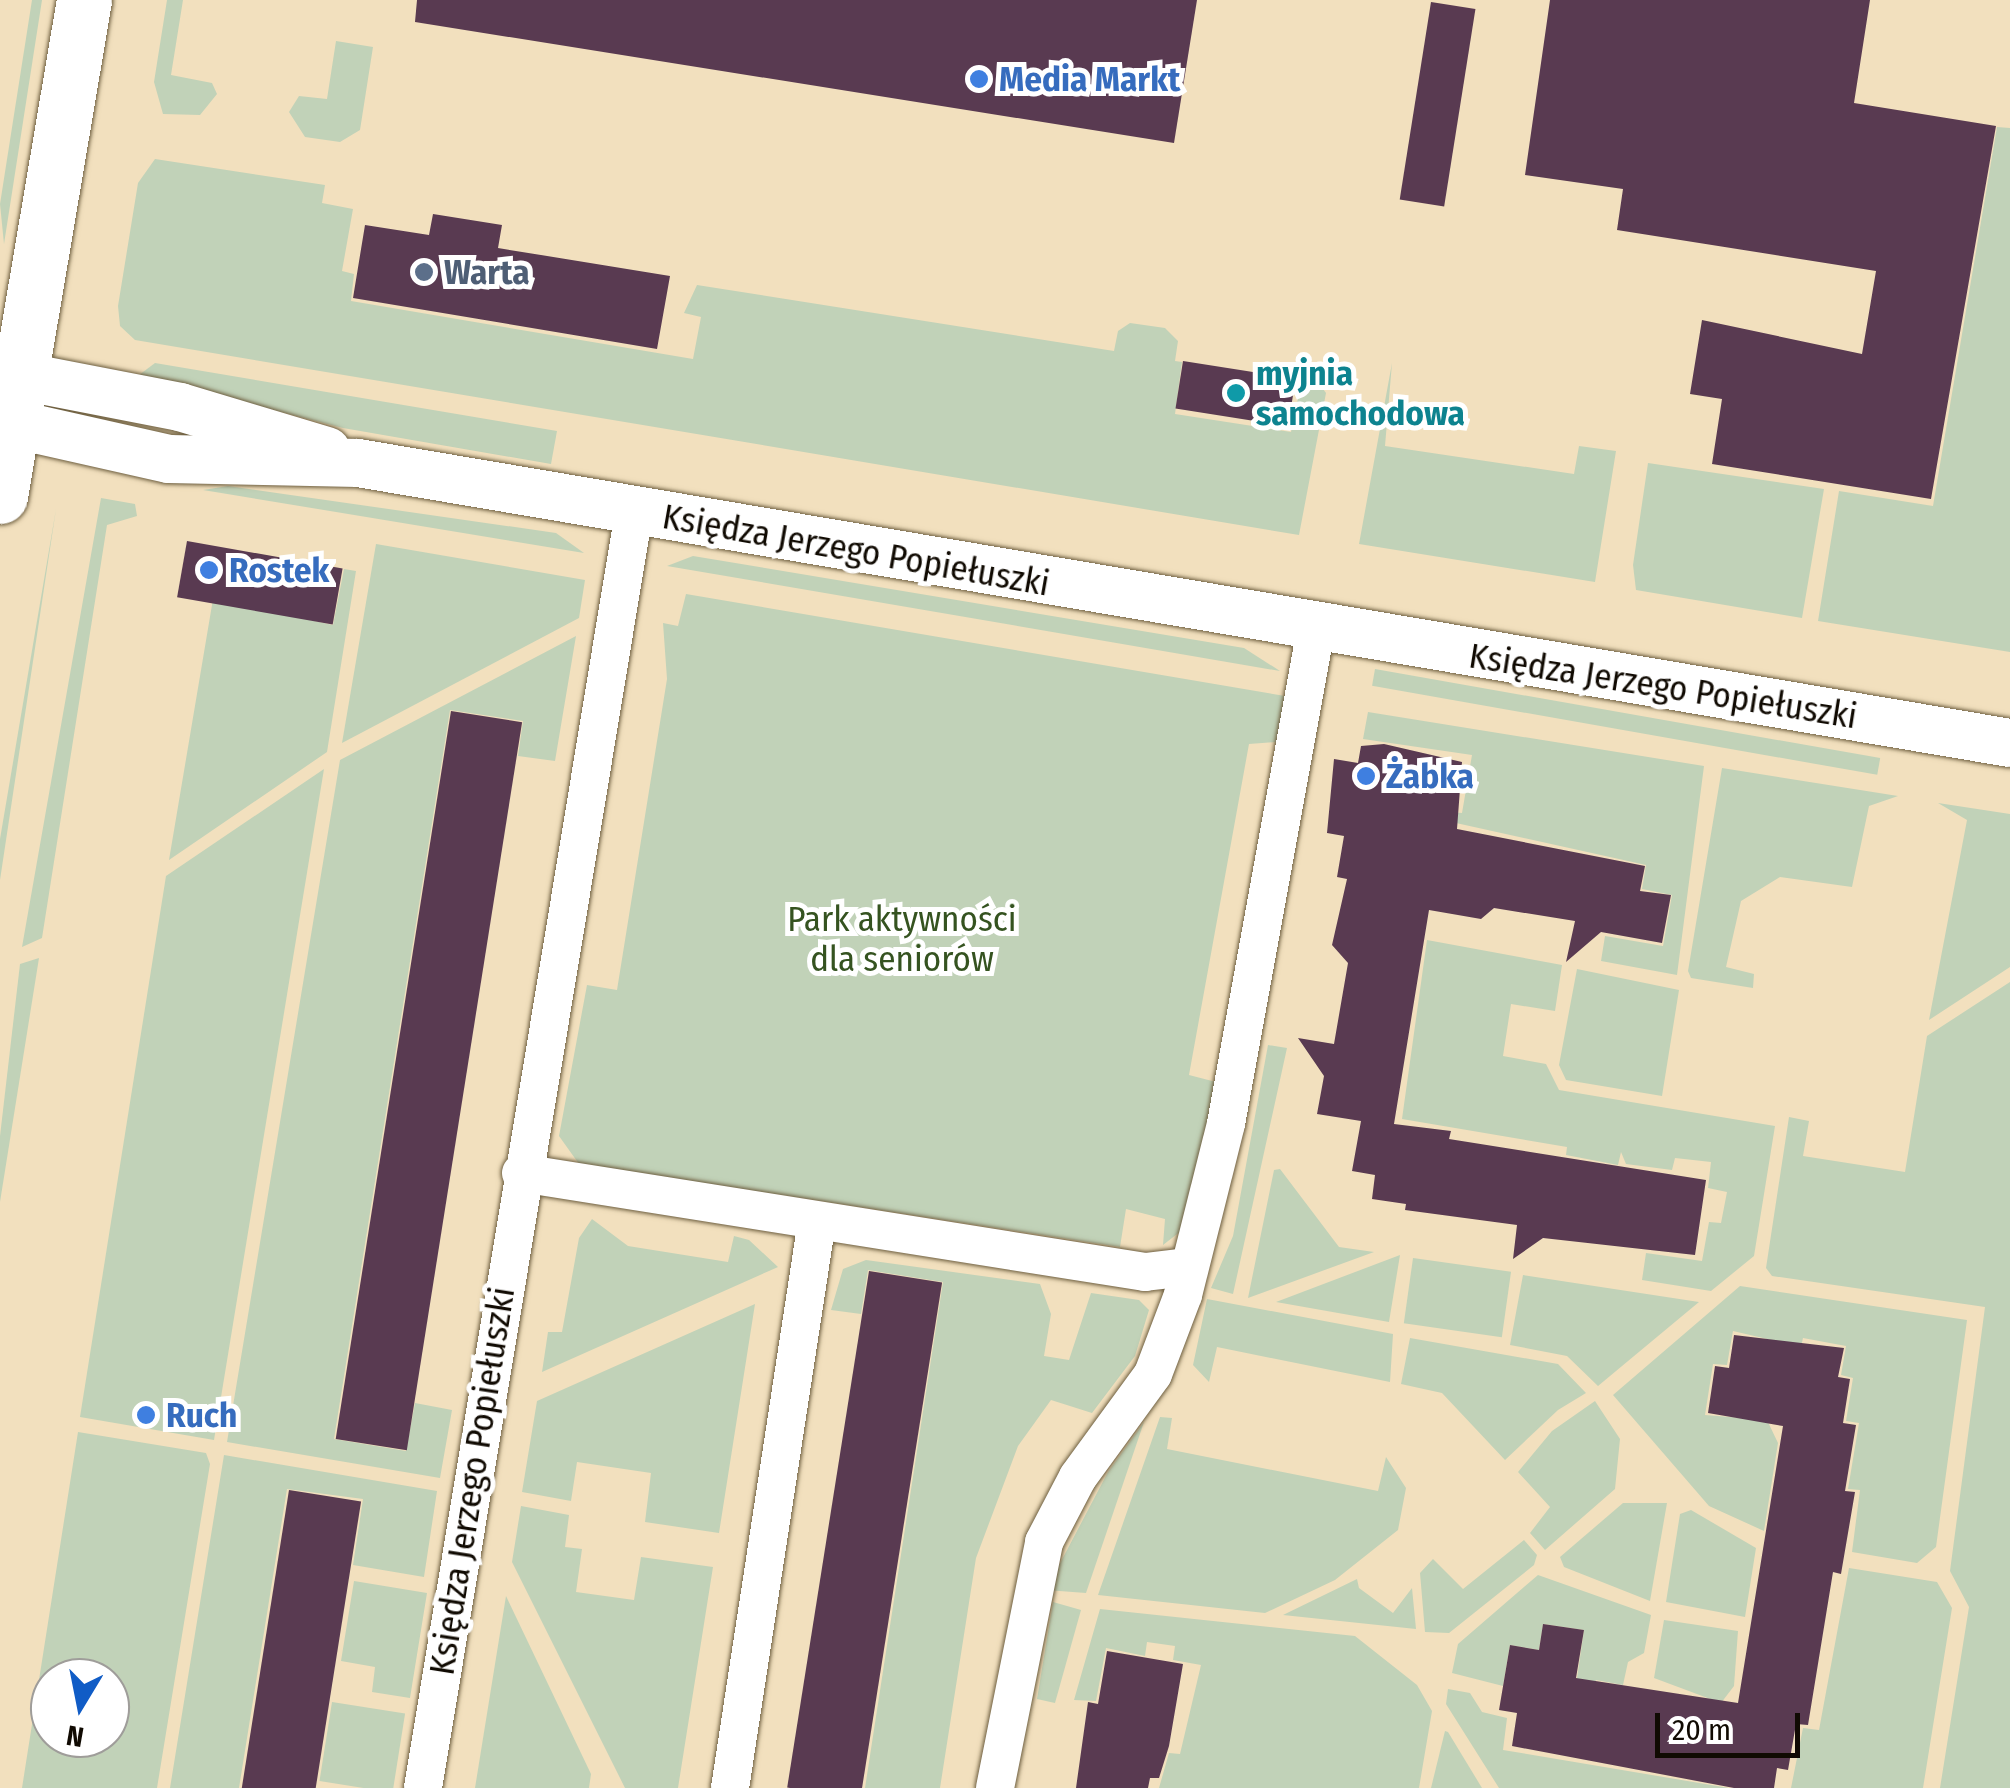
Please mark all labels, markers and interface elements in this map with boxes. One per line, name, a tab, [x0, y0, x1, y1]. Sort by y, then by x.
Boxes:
place label: Media Markt	[999, 58, 1180, 100]
marker: Media Markt	[968, 68, 990, 90]
place label: Warta	[444, 251, 530, 293]
marker: Warta	[413, 261, 435, 283]
place label: myjnia samochodowa	[1256, 352, 1465, 434]
marker: myjnia samochodowa	[1225, 382, 1247, 404]
street label: Księdza Jerzego Popiełuszki	[659, 495, 1053, 605]
place label: Rostek	[229, 549, 329, 591]
marker: Rostek	[198, 559, 220, 581]
street label: Księdza Jerzego Popiełuszki	[1466, 635, 1860, 737]
place label: Żabka	[1386, 755, 1474, 797]
marker: Żabka	[1355, 765, 1377, 787]
park label: Park aktywności dla seniorów	[787, 898, 1017, 980]
street label: Księdza Jerzego Popiełuszki	[421, 1284, 523, 1678]
place label: Ruch	[166, 1394, 237, 1436]
marker: Ruch	[135, 1404, 157, 1426]
north arrow	[30, 1658, 130, 1758]
scale bar	[1660, 1693, 1805, 1755]
text: 20 m	[1672, 1712, 1731, 1748]
text: N	[64, 1718, 86, 1754]

